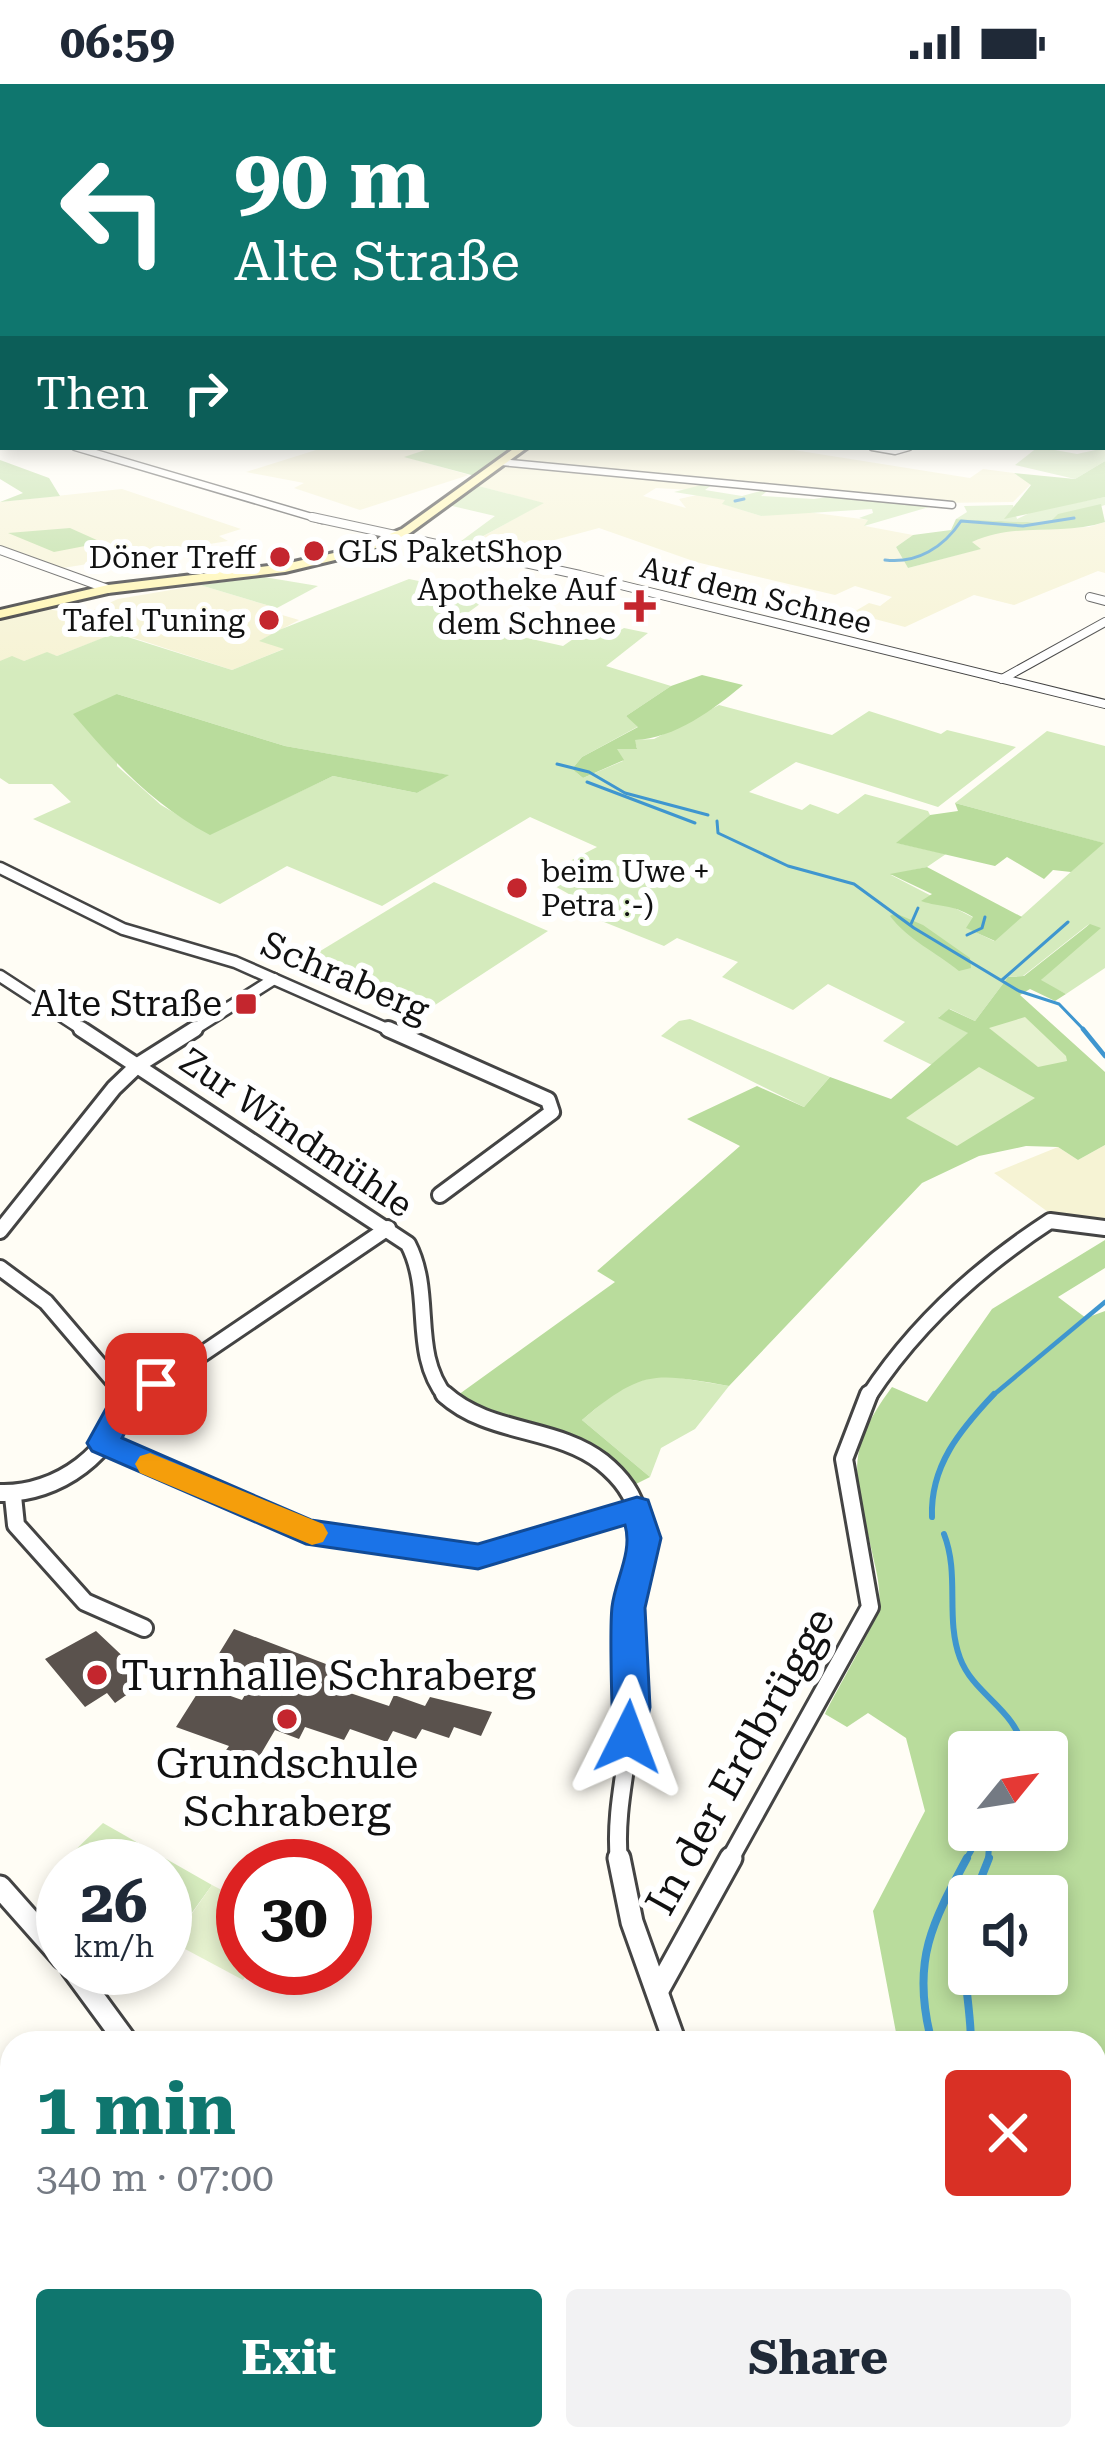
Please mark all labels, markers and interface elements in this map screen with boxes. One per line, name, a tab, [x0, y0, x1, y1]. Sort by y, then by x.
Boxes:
text: 06:59	[60, 16, 175, 69]
text: 90 m	[234, 130, 430, 228]
icon: left	[36, 132, 192, 288]
text: Alte Straße	[234, 230, 520, 293]
icon: right	[173, 360, 239, 426]
text: Then	[36, 367, 149, 420]
place label: GLS PaketShop	[338, 534, 563, 569]
marker: GLS PaketShop	[301, 538, 327, 564]
place label: Döner Treff	[89, 540, 257, 575]
marker: Döner Treff	[267, 544, 293, 570]
street label: Auf dem Schnee	[637, 549, 875, 641]
place label: Apotheke Auf dem Schnee	[417, 572, 617, 641]
marker: Apotheke Auf dem Schnee	[627, 593, 653, 619]
place label: Tafel Tuning	[62, 603, 245, 638]
marker: Tafel Tuning	[256, 607, 282, 633]
place label: beim Uwe + Petra :-)	[541, 854, 710, 923]
marker: beim Uwe + Petra :-)	[504, 875, 530, 901]
street label: Schraberg	[255, 923, 436, 1031]
place label: Alte Straße	[31, 983, 222, 1025]
marker: Alte Straße	[233, 991, 259, 1017]
street label: Zur Windmühle	[172, 1040, 420, 1226]
pin	[105, 1333, 207, 1435]
icon: arrive	[123, 1351, 189, 1417]
street label: In der Erdbrügge	[635, 1599, 845, 1923]
place label: Turnhalle Schraberg	[121, 1651, 536, 1700]
marker: Turnhalle Schraberg	[84, 1662, 110, 1688]
position arrow	[565, 1674, 691, 1800]
marker: Grundschule Schraberg	[274, 1706, 300, 1732]
north arrow	[948, 1731, 1068, 1851]
map controls	[948, 1731, 1068, 1995]
place label: Grundschule Schraberg	[156, 1739, 418, 1836]
speed limit sign: 30	[216, 1839, 372, 1995]
text: 26	[80, 1866, 148, 1937]
button: sound	[948, 1875, 1068, 1995]
text: km/h	[74, 1929, 154, 1964]
text: 1 min	[36, 2067, 236, 2152]
button: close	[945, 2070, 1071, 2196]
text: 340 m · 07:00	[36, 2155, 274, 2201]
button: Exit	[36, 2289, 542, 2427]
button: Share	[566, 2289, 1071, 2427]

